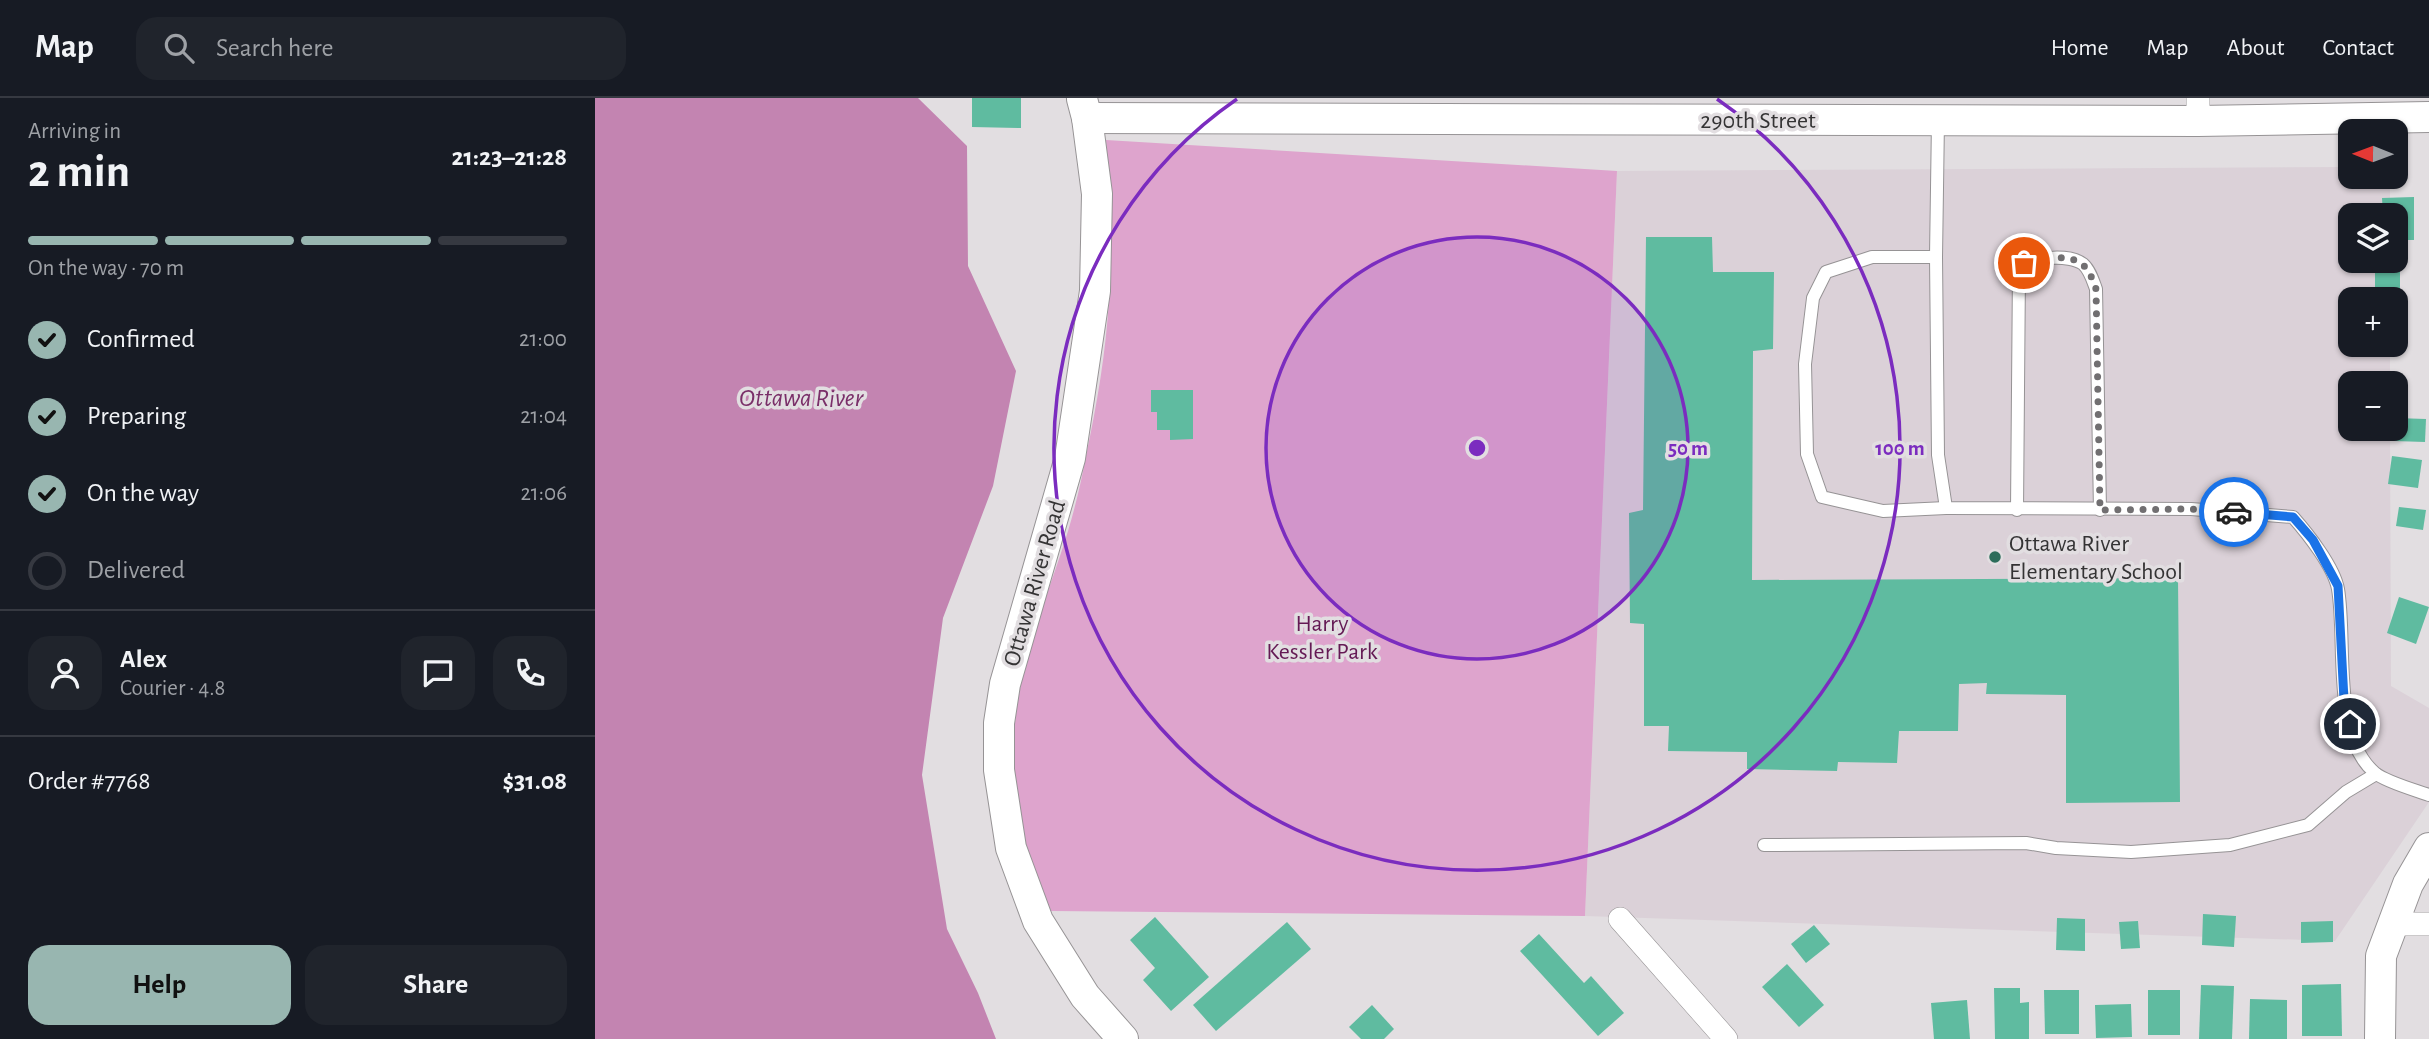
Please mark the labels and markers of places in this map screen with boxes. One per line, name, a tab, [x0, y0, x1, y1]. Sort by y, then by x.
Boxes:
pin	[1994, 233, 2054, 293]
centre of rings	[1465, 436, 1489, 460]
place label: Ottawa River Elementary School	[2009, 532, 2183, 584]
marker: Ottawa River Elementary School	[1987, 549, 2003, 565]
pin	[2320, 694, 2380, 754]

